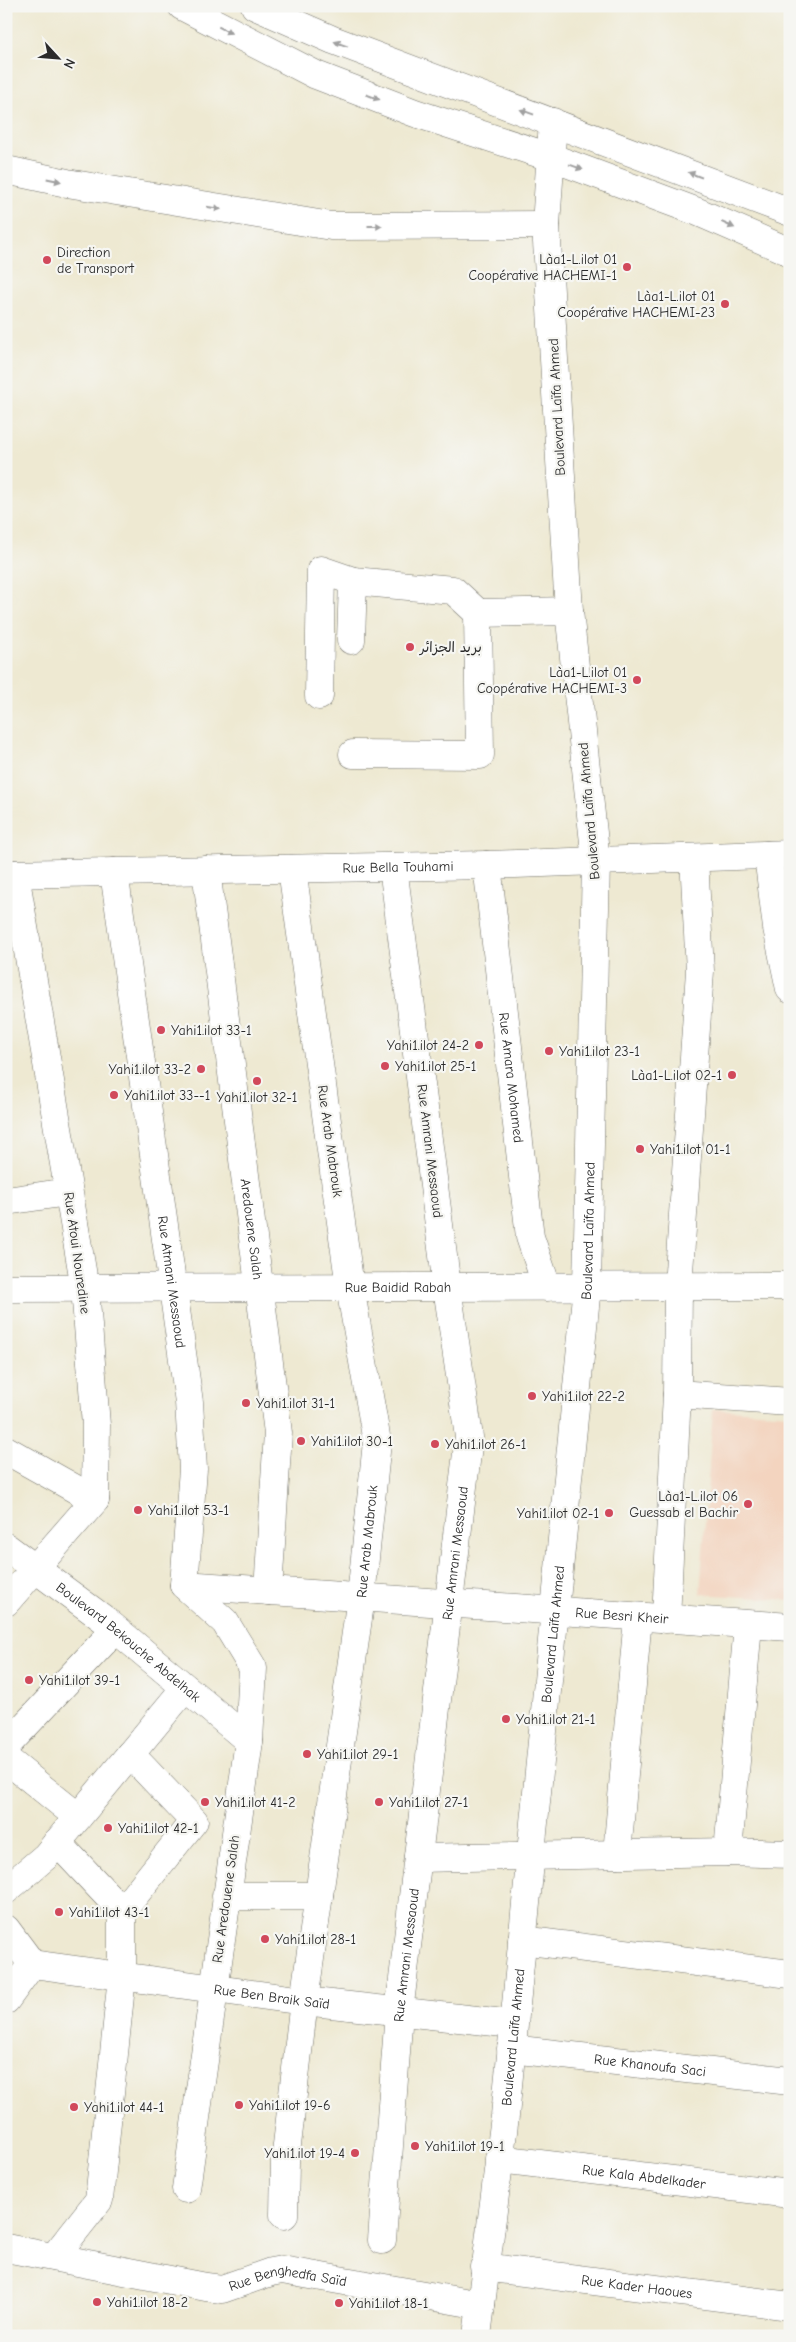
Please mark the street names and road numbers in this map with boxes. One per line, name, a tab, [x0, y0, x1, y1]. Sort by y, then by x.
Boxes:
street label: Boulevard Laïfa Ahmed	[545, 338, 569, 476]
street label: Boulevard Laïfa Ahmed	[575, 742, 603, 880]
street label: Rue Bella Touhami	[342, 857, 454, 876]
street label: Rue Amara Mohamed	[496, 1011, 528, 1144]
street label: Rue Amrani Messaoud	[413, 1083, 447, 1219]
street label: Rue Arab Mabrouk	[314, 1084, 346, 1198]
street label: Boulevard Laïfa Ahmed	[577, 1162, 598, 1301]
street label: Aredouene Salah	[237, 1178, 267, 1281]
street label: Rue Atoui Nouredine	[60, 1191, 94, 1315]
street label: Rue Atmani Messaoud	[154, 1215, 190, 1349]
street label: Rue Baidid Rabah	[345, 1278, 451, 1296]
street label: Rue Arab Mabrouk	[352, 1484, 381, 1599]
street label: Rue Amrani Messaoud	[438, 1485, 471, 1621]
street label: Boulevard Laïfa Ahmed	[537, 1565, 568, 1704]
street label: Boulevard Bekouche Abdelhak	[53, 1578, 204, 1705]
street label: Rue Besri Kheir	[575, 1604, 670, 1627]
street label: Rue Aredouene Salah	[209, 1834, 243, 1964]
street label: Rue Amrani Messaoud	[390, 1887, 423, 2023]
street label: Boulevard Laïfa Ahmed	[498, 1968, 528, 2107]
street label: Rue Ben Braik Saïd	[213, 1980, 331, 2012]
street label: Rue Khanoufa Saci	[593, 2050, 707, 2080]
street label: Rue Kala Abdelkader	[581, 2161, 707, 2192]
street label: Rue Benghedfa Saïd	[226, 2261, 348, 2295]
street label: Rue Kader Haoues	[580, 2271, 693, 2302]

